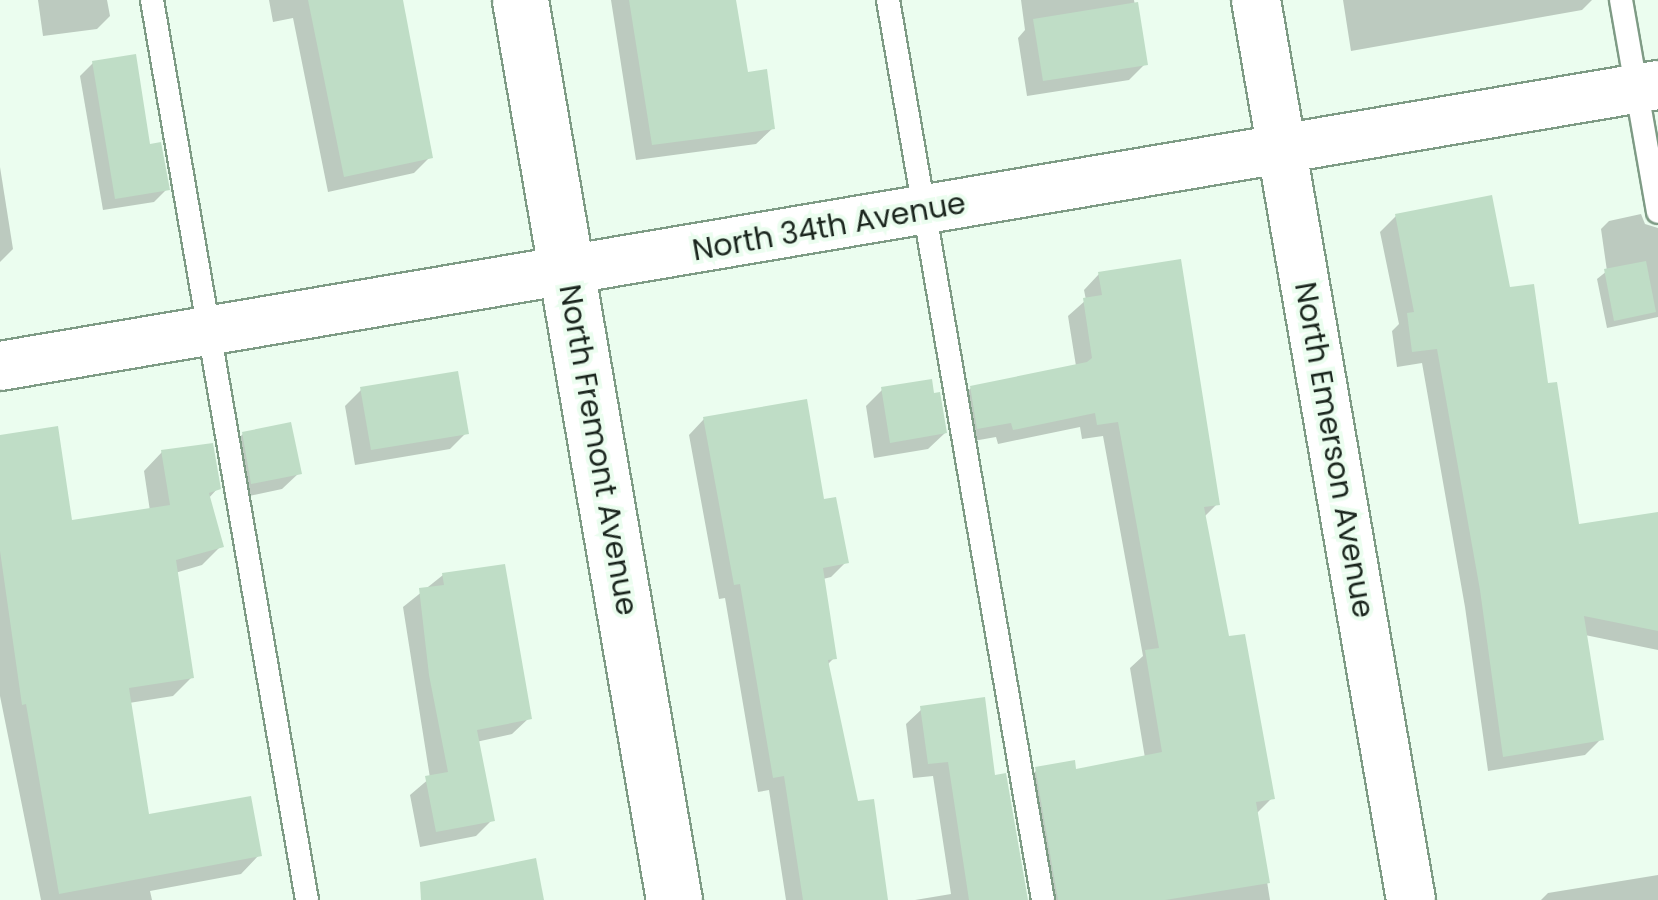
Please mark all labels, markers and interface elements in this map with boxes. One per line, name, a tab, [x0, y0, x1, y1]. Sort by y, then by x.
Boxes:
street label: North 34th Avenue	[690, 185, 968, 269]
street label: North Emerson Avenue	[1287, 279, 1381, 621]
street label: North Fremont Avenue	[551, 282, 645, 618]

